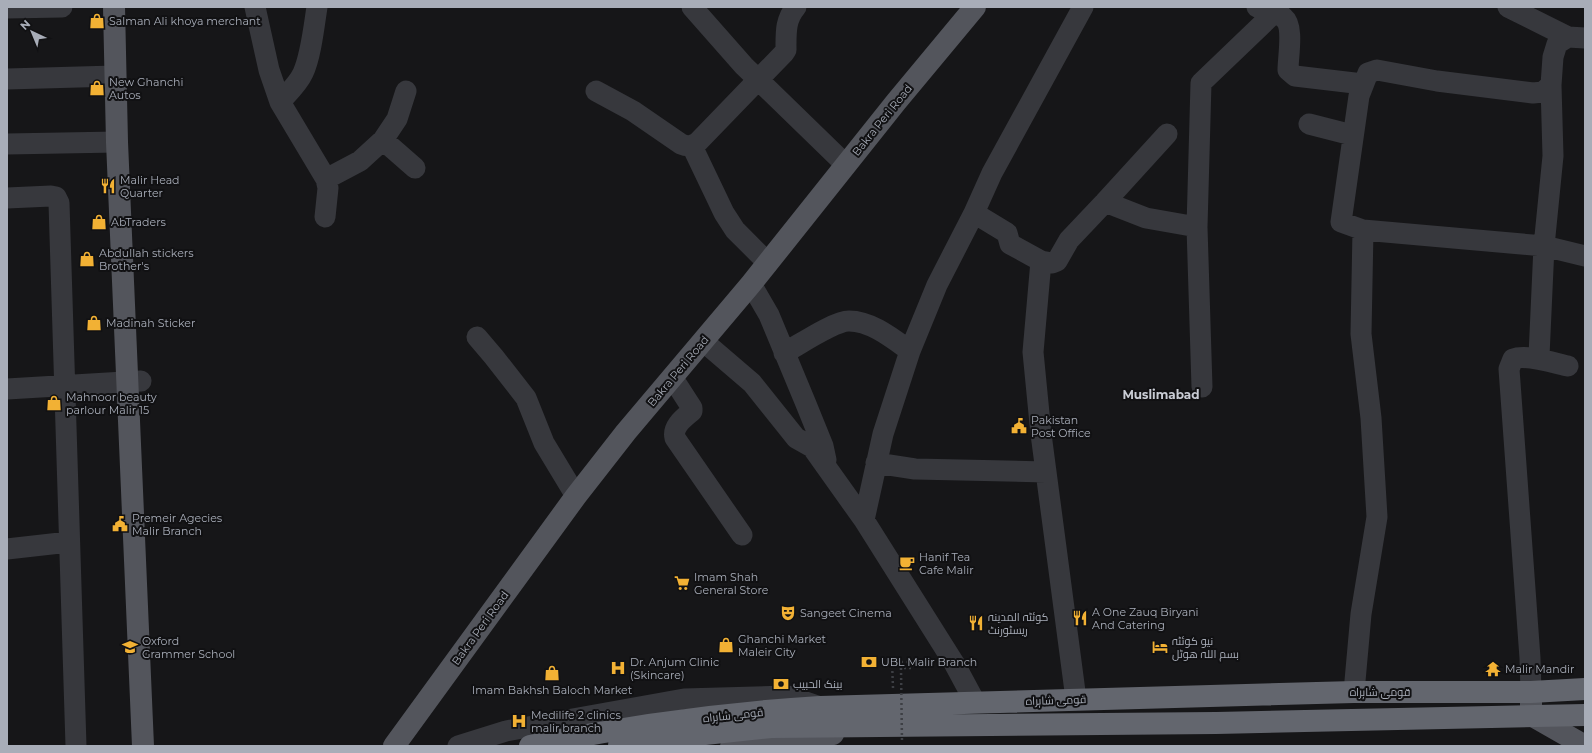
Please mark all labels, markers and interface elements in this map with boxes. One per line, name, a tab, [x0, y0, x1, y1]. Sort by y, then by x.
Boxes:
north arrow	[12, 12, 52, 52]
shop icon: Salman Ali khoya merchant	[88, 12, 106, 30]
place label: Salman Ali khoya merchant	[109, 14, 261, 28]
text: N	[17, 17, 33, 33]
place label: New Ghanchi Autos	[109, 75, 183, 102]
shop icon: New Ghanchi Autos	[88, 79, 106, 97]
street label: Bakra Peri Road	[849, 81, 915, 159]
place label: Malir Head Quarter	[120, 173, 180, 200]
restaurant icon: Malir Head Quarter	[99, 177, 117, 195]
shop icon: AbTraders	[90, 213, 108, 231]
place label: AbTraders	[111, 215, 167, 229]
place label: Abdullah stickers Brother's	[99, 246, 194, 273]
shop icon: Abdullah stickers Brother's	[78, 250, 96, 268]
shop icon: Madinah Sticker	[85, 314, 103, 332]
place label: Madinah Sticker	[106, 316, 195, 330]
street label: Bakra Peri Road	[644, 333, 712, 409]
district label: Muslimabad	[1122, 387, 1200, 402]
place label: Mahnoor beauty parlour Malir 15	[66, 390, 157, 417]
shop icon: Mahnoor beauty parlour Malir 15	[45, 394, 63, 412]
place label: Pakistan Post Office	[1031, 413, 1091, 440]
public building icon: Pakistan Post Office	[1010, 417, 1028, 435]
place label: Premeir Agecies Malir Branch	[132, 511, 223, 538]
public building icon: Premeir Agecies Malir Branch	[111, 515, 129, 533]
place label: Hanif Tea Cafe Malir	[919, 550, 974, 577]
cafe icon: Hanif Tea Cafe Malir	[898, 554, 916, 572]
place label: Imam Shah General Store	[694, 570, 769, 597]
supermarket icon: Imam Shah General Store	[673, 574, 691, 592]
street label: Bakra Peri Road	[448, 588, 512, 668]
theatre icon: Sangeet Cinema	[779, 604, 797, 622]
place label: A One Zauq Biryani And Catering	[1092, 605, 1199, 632]
place label: Sangeet Cinema	[800, 606, 892, 620]
restaurant icon: A One Zauq Biryani And Catering	[1071, 609, 1089, 627]
place label: کوئٹہ المدینہ ریسٹورنٹ	[988, 610, 1049, 637]
restaurant icon: کوئٹہ المدینہ ریسٹورنٹ	[967, 614, 985, 632]
place label: Ghanchi Market Maleir City	[738, 632, 827, 659]
place label: Oxford Grammer School	[142, 634, 235, 661]
place label: نیو کوئٹہ بسم اللہ ھوٹل	[1172, 634, 1239, 662]
shop icon: Ghanchi Market Maleir City	[717, 636, 735, 654]
school or university icon: Oxford Grammer School	[121, 638, 139, 656]
hotel icon: نیو کوئٹہ بسم اللہ ھوٹل	[1151, 638, 1169, 656]
bank icon: UBL Malir Branch	[860, 653, 878, 671]
place label: Dr. Anjum Clinic (Skincare)	[630, 655, 719, 682]
place label: UBL Malir Branch	[881, 655, 977, 669]
hospital icon: Dr. Anjum Clinic (Skincare)	[609, 659, 627, 677]
temple icon: Malir Mandir	[1484, 660, 1502, 678]
place label: Malir Mandir	[1505, 662, 1574, 676]
shop icon: Imam Bakhsh Baloch Market	[543, 664, 561, 682]
bank icon: بينک الحبيب	[772, 675, 790, 693]
place label: بينک الحبيب	[793, 677, 842, 691]
place label: Imam Bakhsh Baloch Market	[472, 683, 633, 697]
street label: قومی شاہراہ	[1350, 685, 1410, 700]
street label: قومی شاہراہ	[1025, 692, 1087, 709]
street label: قومی شاہراہ	[702, 705, 764, 726]
place label: Medilife 2 clinics malir branch	[531, 708, 621, 735]
hospital icon: Medilife 2 clinics malir branch	[510, 712, 528, 730]

